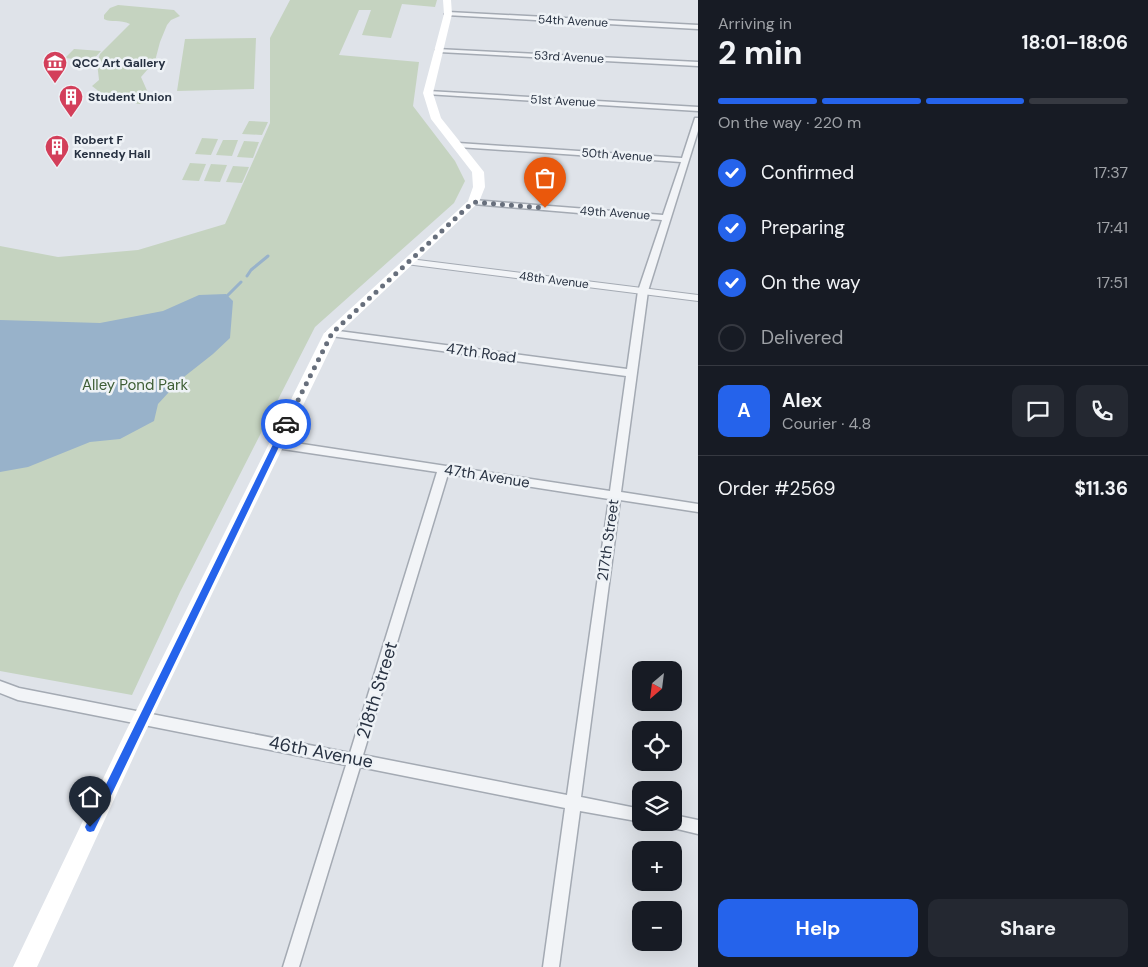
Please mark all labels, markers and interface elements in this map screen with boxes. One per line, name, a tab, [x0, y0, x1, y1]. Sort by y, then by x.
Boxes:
street label: 54th Avenue	[538, 11, 609, 31]
text: Arriving in	[718, 13, 792, 34]
text: 18:01–18:06	[1022, 30, 1128, 55]
text: 2 min	[718, 32, 803, 74]
street label: 53rd Avenue	[534, 47, 605, 67]
museum icon: QCC Art Gallery	[42, 50, 68, 84]
place label: QCC Art Gallery	[72, 55, 166, 71]
building icon: Student Union	[58, 84, 84, 118]
place label: Student Union	[88, 89, 172, 105]
street label: 51st Avenue	[530, 91, 596, 111]
text: On the way · 220 m	[718, 112, 861, 133]
place label: Robert F Kennedy Hall	[74, 132, 151, 162]
building icon: Robert F Kennedy Hall	[44, 134, 70, 168]
street label: 50th Avenue	[581, 145, 653, 165]
pin	[524, 157, 566, 208]
icon: check	[718, 159, 746, 187]
text: Confirmed	[761, 160, 854, 185]
text: 17:37	[1094, 162, 1128, 183]
icon: bag	[531, 164, 559, 192]
street label: 49th Avenue	[579, 203, 651, 223]
icon: check	[718, 214, 746, 242]
text: Preparing	[761, 215, 845, 240]
text: 17:41	[1097, 217, 1128, 238]
street label: 48th Avenue	[518, 268, 590, 292]
icon: check	[718, 269, 746, 297]
text: On the way	[761, 270, 861, 295]
text: 17:51	[1096, 272, 1128, 293]
text: Delivered	[761, 325, 843, 350]
street label: 47th Road	[445, 338, 517, 368]
park label: Alley Pond Park	[82, 375, 188, 395]
button: chat	[1012, 385, 1064, 437]
button: phone	[1076, 385, 1128, 437]
text: Alex	[782, 388, 822, 413]
text: A	[737, 398, 751, 423]
courier	[261, 399, 311, 449]
icon: car	[272, 410, 300, 438]
text: Courier · 4.8	[782, 413, 871, 434]
street label: 47th Avenue	[443, 459, 531, 493]
text: Order #2569	[718, 476, 835, 501]
text: $11.36	[1074, 476, 1128, 501]
street label: 217th Street	[592, 498, 624, 582]
street label: 218th Street	[351, 639, 403, 741]
north arrow	[632, 661, 682, 711]
map controls	[632, 661, 682, 951]
button: locate	[632, 721, 682, 771]
street label: 46th Avenue	[267, 730, 375, 774]
pin	[69, 776, 111, 827]
button: layers	[632, 781, 682, 831]
icon: home	[76, 783, 104, 811]
button: +	[632, 841, 682, 891]
button: Help	[718, 899, 918, 957]
button: Share	[928, 899, 1128, 957]
button: −	[632, 901, 682, 951]

